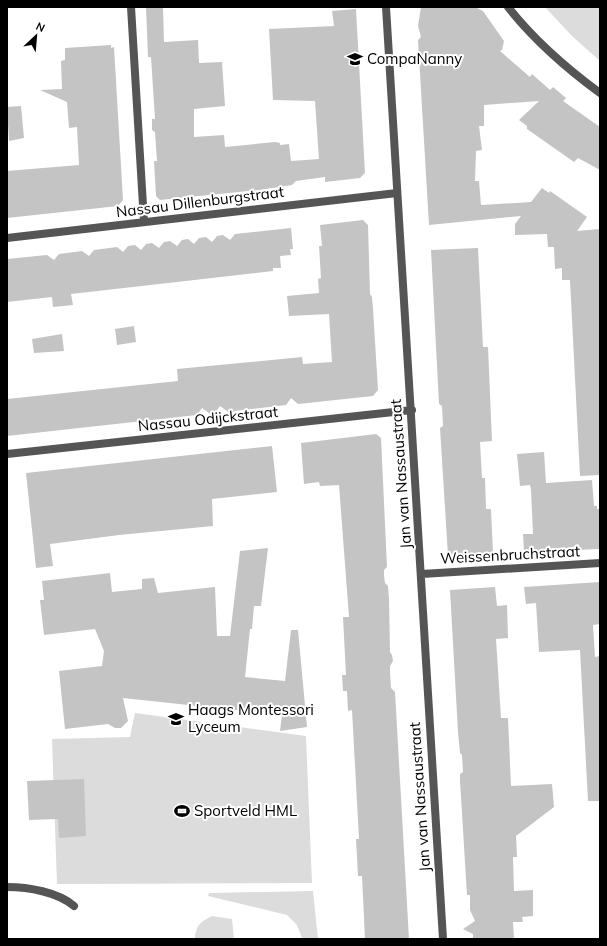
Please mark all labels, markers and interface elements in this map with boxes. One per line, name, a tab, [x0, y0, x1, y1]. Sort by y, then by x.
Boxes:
north arrow	[16, 16, 56, 56]
text: N	[34, 19, 47, 35]
place label: CompaNanny	[367, 49, 462, 68]
school or university icon: CompaNanny	[346, 50, 364, 68]
street label: Nassau Dillenburgstraat	[115, 182, 285, 221]
street label: Jan van Nassaustraat	[386, 398, 415, 550]
street label: Nassau Odijckstraat	[137, 402, 279, 435]
street label: Weissenbruchstraat	[440, 541, 580, 568]
place label: Haags Montessori Lyceum	[188, 700, 314, 736]
school or university icon: Haags Montessori Lyceum	[167, 710, 185, 728]
street label: Jan van Nassaustraat	[405, 721, 434, 873]
place label: Sportveld HML	[194, 801, 297, 820]
sports icon: Sportveld HML	[173, 802, 191, 820]

